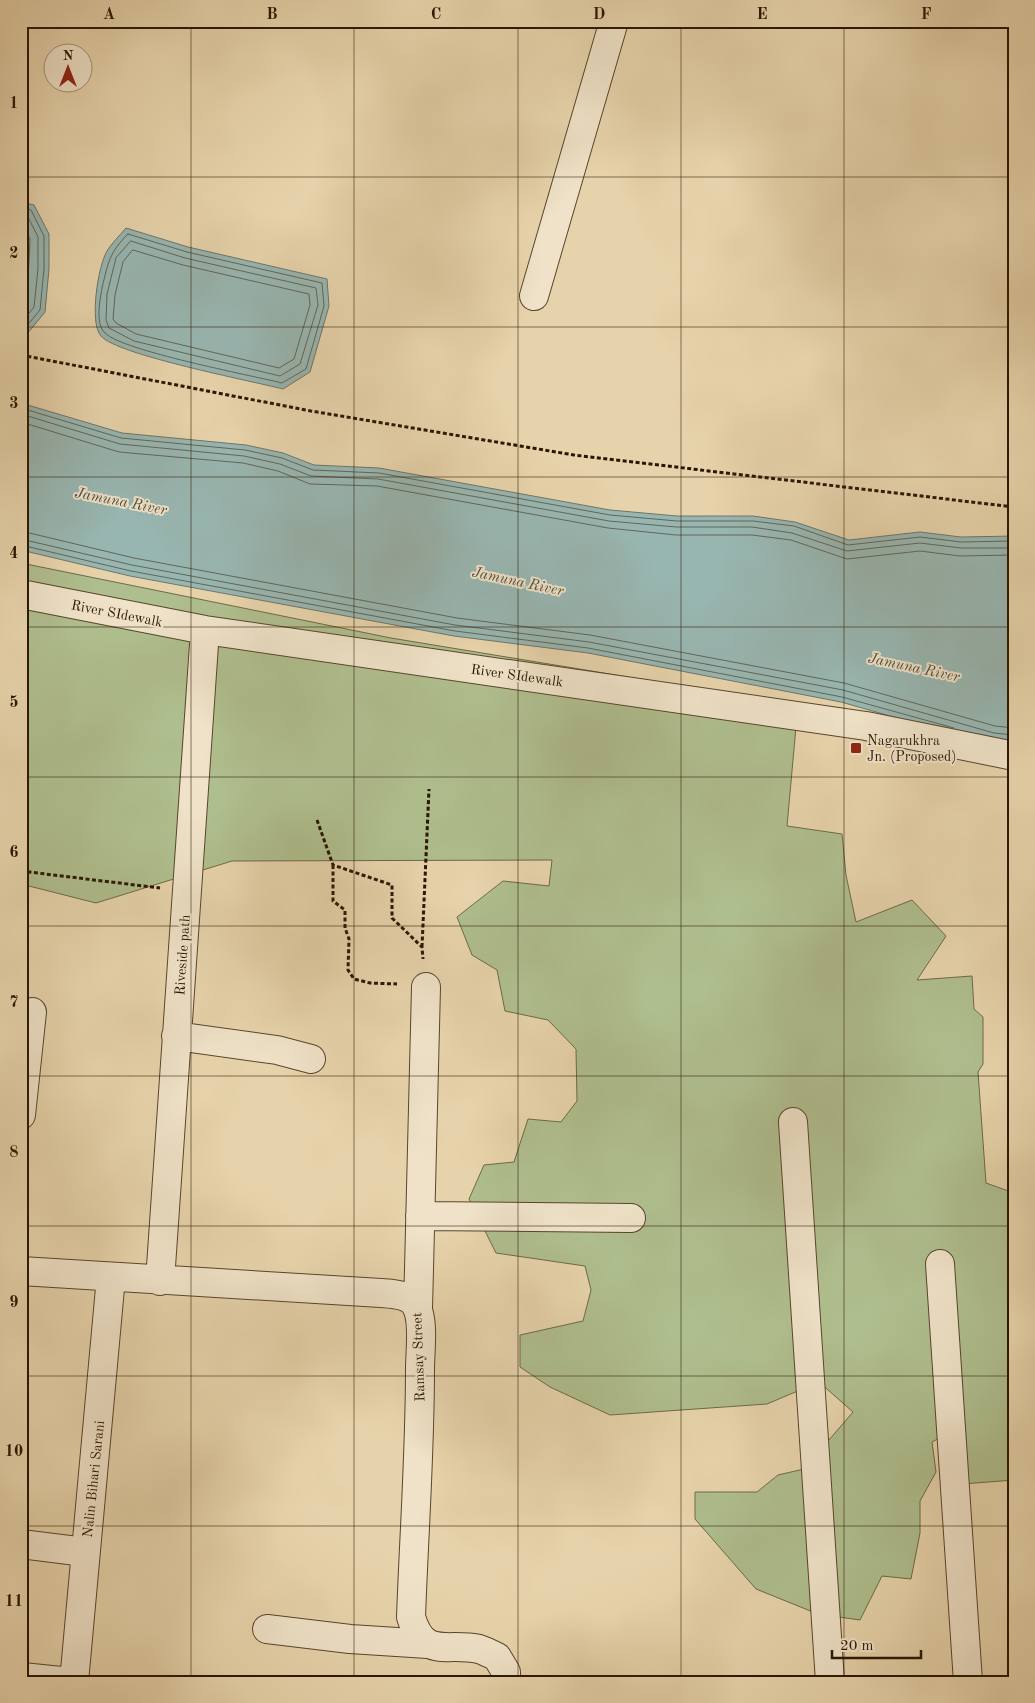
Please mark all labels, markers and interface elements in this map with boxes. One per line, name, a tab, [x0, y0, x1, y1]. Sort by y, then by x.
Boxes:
text: A	[103, 7, 115, 23]
text: B	[266, 7, 278, 23]
text: C	[431, 7, 441, 23]
text: D	[593, 7, 605, 23]
text: E	[756, 7, 768, 23]
text: F	[921, 7, 932, 23]
north arrow	[42, 42, 92, 92]
text: N	[63, 49, 74, 63]
text: 1	[9, 96, 19, 112]
text: 2	[9, 246, 19, 262]
text: 3	[9, 396, 19, 412]
water label: Jamuna River	[74, 486, 168, 519]
text: 4	[9, 546, 19, 562]
water label: Jamuna River	[471, 565, 565, 600]
street label: River SIdewalk	[70, 598, 164, 630]
water label: Jamuna River	[867, 651, 961, 686]
street label: River SIdewalk	[470, 663, 564, 689]
text: 5	[9, 695, 19, 711]
place label: Nagarukhra Jn. (Proposed)	[867, 734, 957, 764]
marker: Nagarukhra Jn. (Proposed)	[849, 741, 863, 755]
text: 6	[9, 845, 19, 861]
street label: Riveside path	[173, 914, 193, 996]
text: 7	[9, 995, 19, 1011]
text: 8	[9, 1145, 19, 1161]
text: 9	[9, 1295, 19, 1311]
street label: Ramsay Street	[410, 1312, 428, 1402]
street label: Nalin Bihari Sarani	[81, 1420, 107, 1538]
text: 10	[5, 1444, 23, 1460]
text: 11	[5, 1594, 23, 1610]
scale bar	[832, 1628, 921, 1660]
text: 20 m	[840, 1639, 874, 1654]

